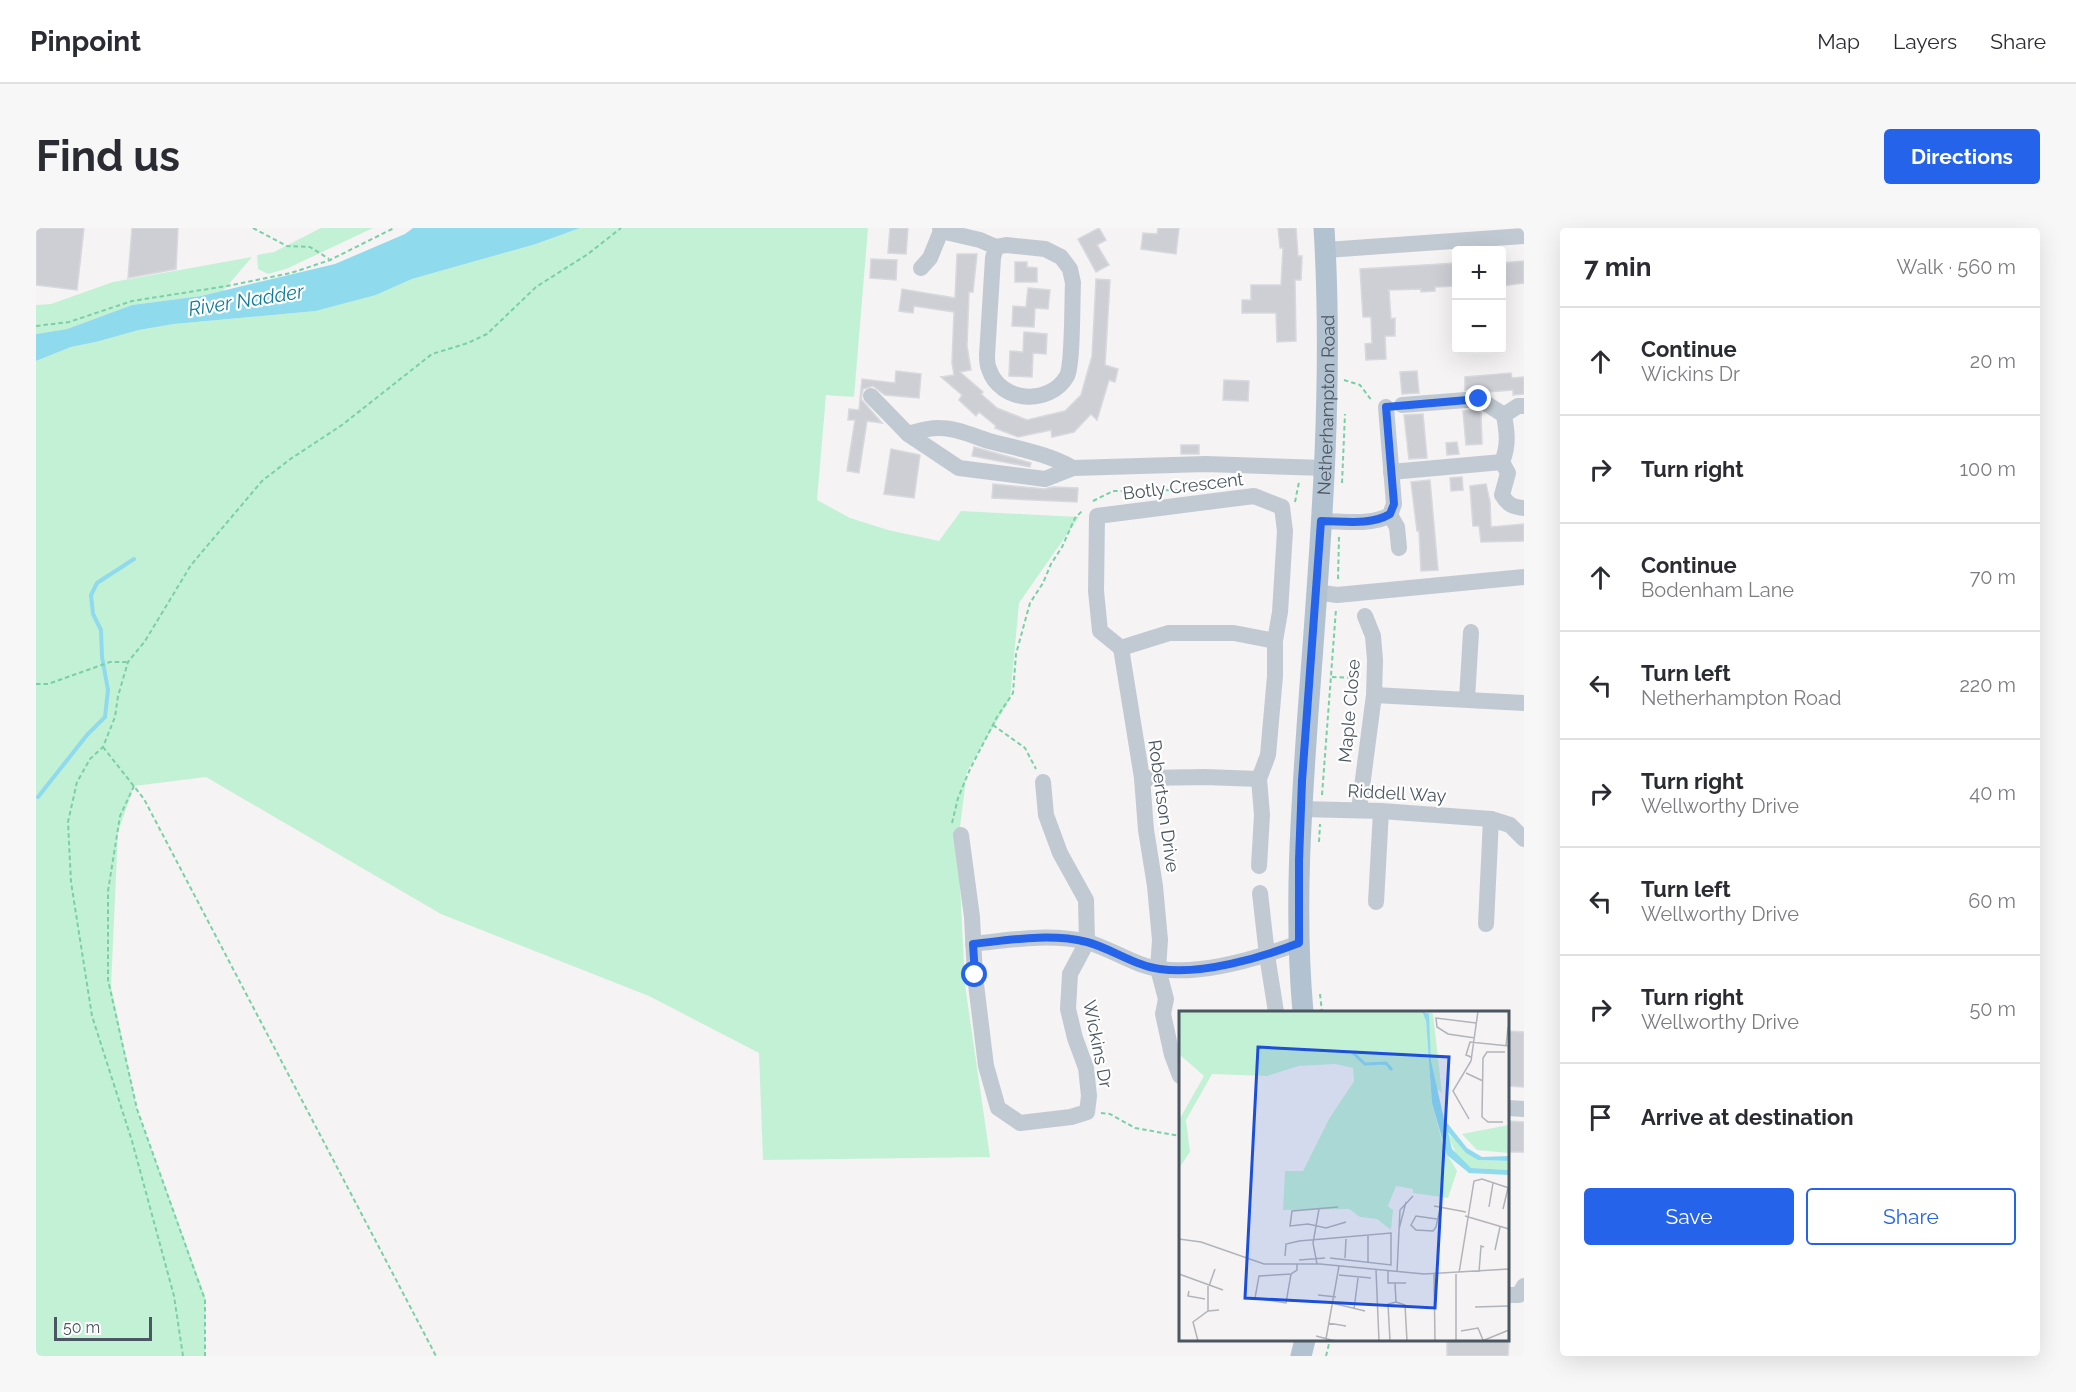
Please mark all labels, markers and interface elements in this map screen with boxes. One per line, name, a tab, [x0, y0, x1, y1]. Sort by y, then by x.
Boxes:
text: Pinpoint	[30, 25, 141, 58]
text: Map	[1817, 29, 1860, 54]
text: Layers	[1893, 29, 1957, 54]
text: Share	[1990, 29, 2046, 54]
button: Directions	[1884, 129, 2040, 184]
text: Find us	[36, 132, 180, 181]
map controls	[1452, 246, 1506, 354]
button: +	[1452, 246, 1506, 300]
text: 7 min	[1584, 252, 1651, 282]
text: Walk · 560 m	[1897, 255, 2016, 279]
water label: River Nadder	[187, 279, 307, 321]
button: −	[1452, 300, 1506, 354]
street label: Netherhampton Road	[1313, 315, 1338, 496]
text: Continue	[1641, 336, 1737, 362]
icon: ahead	[1584, 345, 1617, 378]
text: 20 m	[1970, 349, 2016, 373]
text: Wickins Dr	[1641, 362, 1740, 386]
route end	[1465, 385, 1491, 411]
icon: right	[1584, 453, 1617, 486]
text: Turn right	[1641, 456, 1744, 482]
text: 100 m	[1959, 457, 2016, 481]
street label: Botly Crescent	[1121, 468, 1245, 504]
text: Continue	[1641, 552, 1737, 578]
icon: ahead	[1584, 561, 1617, 594]
text: 70 m	[1970, 565, 2016, 589]
text: Bodenham Lane	[1641, 578, 1794, 602]
street label: Maple Close	[1334, 658, 1364, 764]
text: Turn left	[1641, 660, 1731, 686]
icon: left	[1584, 669, 1617, 702]
text: 220 m	[1959, 673, 2016, 697]
text: Netherhampton Road	[1641, 686, 1841, 710]
street label: Robertson Drive	[1144, 738, 1184, 874]
text: Turn right	[1641, 768, 1744, 794]
icon: right	[1584, 777, 1617, 810]
street label: Riddell Way	[1347, 780, 1447, 806]
text: 40 m	[1969, 781, 2016, 805]
text: Wellworthy Drive	[1641, 794, 1799, 818]
text: Turn left	[1641, 876, 1731, 902]
icon: left	[1584, 885, 1617, 918]
text: 60 m	[1968, 889, 2016, 913]
text: Wellworthy Drive	[1641, 902, 1799, 926]
route start	[961, 961, 987, 987]
text: Turn right	[1641, 984, 1744, 1010]
icon: right	[1584, 993, 1617, 1026]
text: 50 m	[1969, 997, 2016, 1021]
street label: Wickins Dr	[1079, 998, 1117, 1090]
text: Wellworthy Drive	[1641, 1010, 1799, 1034]
inset map	[1179, 1011, 1509, 1341]
icon: arrive	[1584, 1101, 1617, 1134]
text: Arrive at destination	[1641, 1104, 1854, 1130]
button: Save	[1584, 1188, 1794, 1245]
button: Share	[1806, 1188, 2016, 1245]
scale bar	[54, 1314, 152, 1342]
text: 50 m	[63, 1318, 100, 1337]

